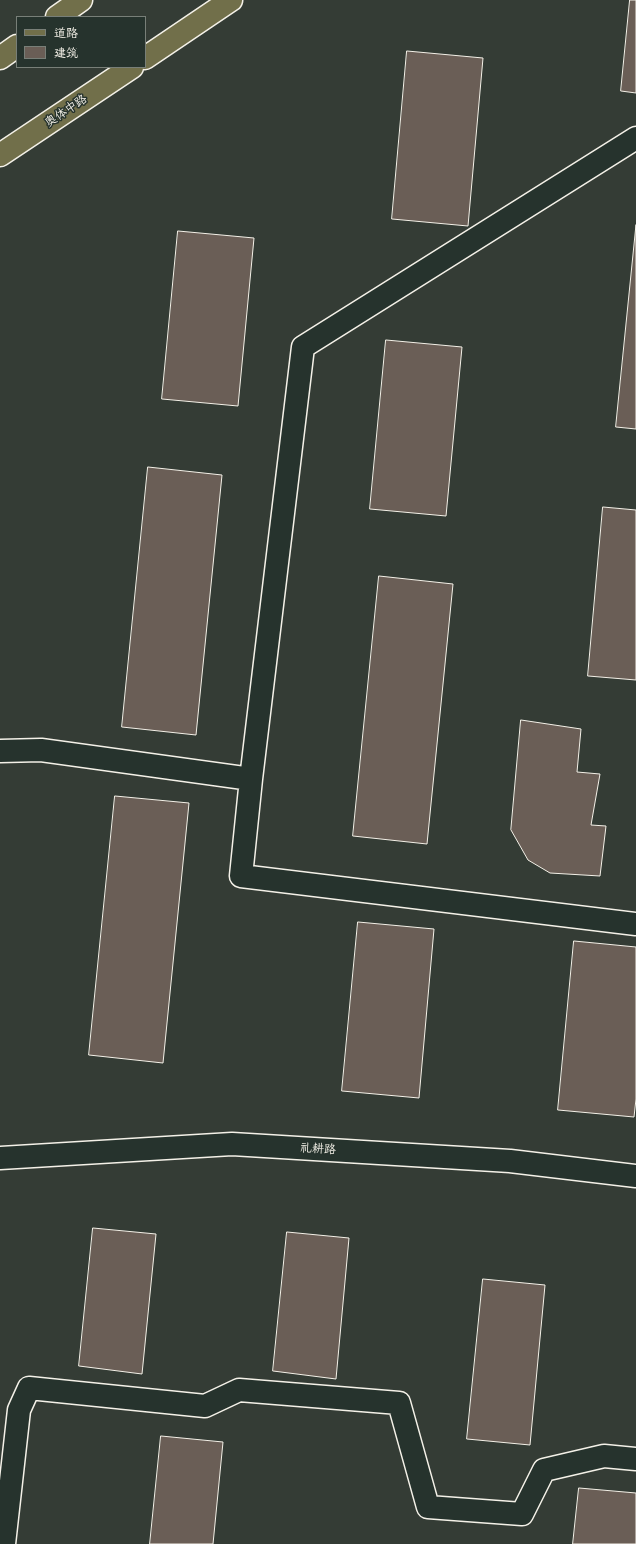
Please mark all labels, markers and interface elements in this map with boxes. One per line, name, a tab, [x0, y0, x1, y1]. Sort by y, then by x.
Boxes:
legend	[16, 16, 146, 68]
text: 道路	[54, 25, 78, 40]
text: 建筑	[54, 45, 78, 60]
street label: 奥体中路	[42, 92, 90, 130]
street label: 礼耕路	[300, 1141, 336, 1157]

